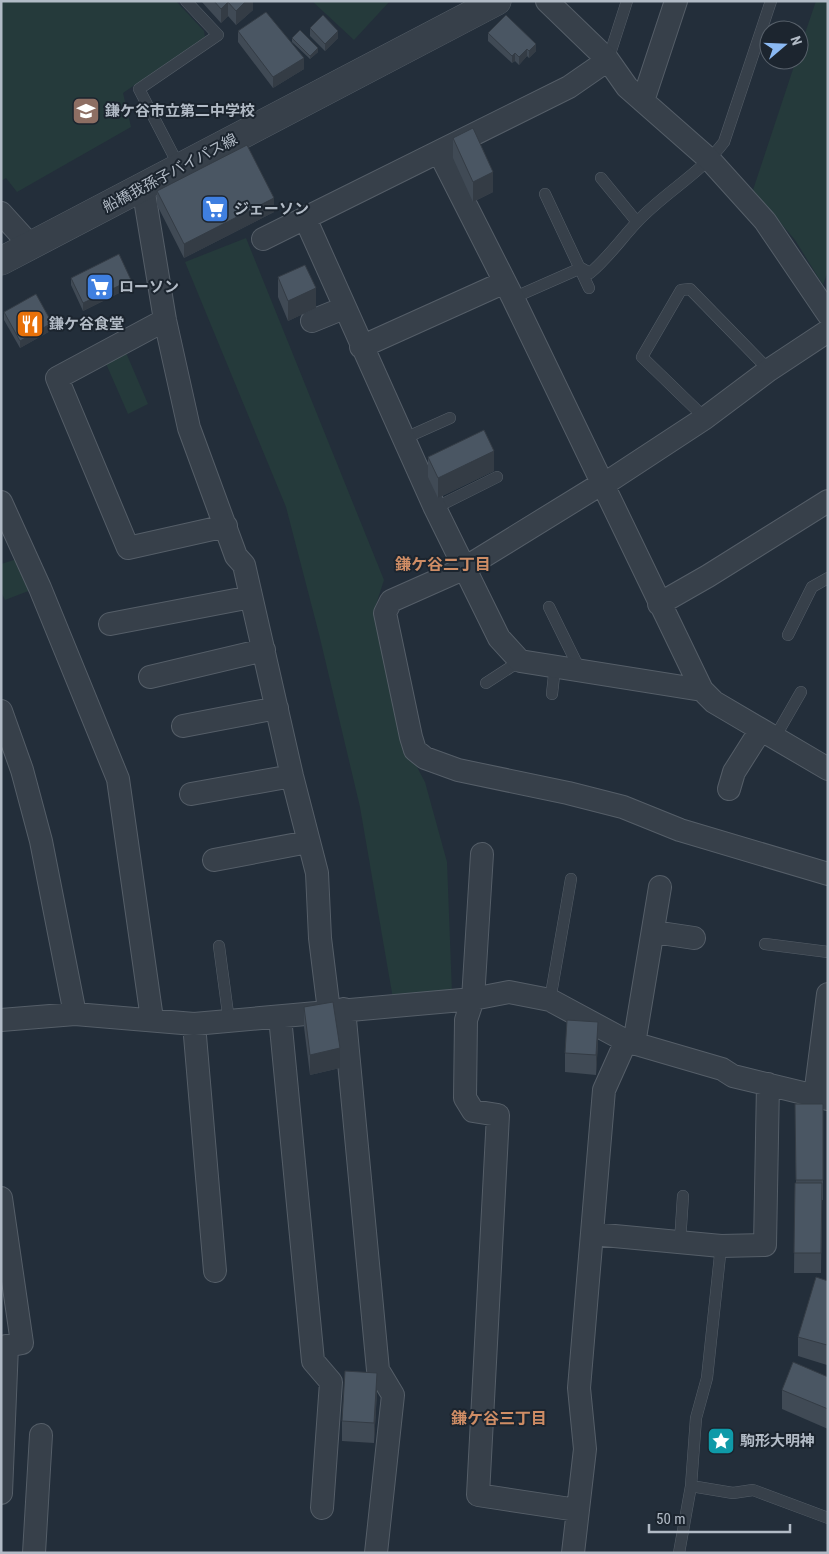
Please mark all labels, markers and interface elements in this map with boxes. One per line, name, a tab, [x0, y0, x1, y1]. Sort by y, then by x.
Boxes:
north arrow	[759, 20, 809, 70]
text: N	[787, 34, 805, 47]
school or university icon: 鎌ケ谷市立第二中学校	[71, 96, 101, 126]
place label: 鎌ケ谷市立第二中学校	[104, 102, 255, 120]
street label: 船橋我孫子バイパス線	[100, 130, 240, 216]
supermarket icon: ジェーソン	[200, 194, 230, 224]
place label: ジェーソン	[234, 200, 309, 218]
supermarket icon: ローソン	[85, 272, 115, 302]
place label: ローソン	[119, 278, 179, 296]
restaurant icon: 鎌ケ谷食堂	[15, 309, 45, 339]
place label: 鎌ケ谷食堂	[48, 315, 124, 333]
district label: 鎌ケ谷二丁目	[395, 555, 491, 574]
district label: 鎌ケ谷三丁目	[451, 1409, 547, 1428]
place icon: 駒形大明神	[706, 1426, 736, 1456]
place label: 駒形大明神	[740, 1432, 815, 1450]
scale bar	[649, 1502, 790, 1534]
text: 50 m	[656, 1510, 686, 1528]

